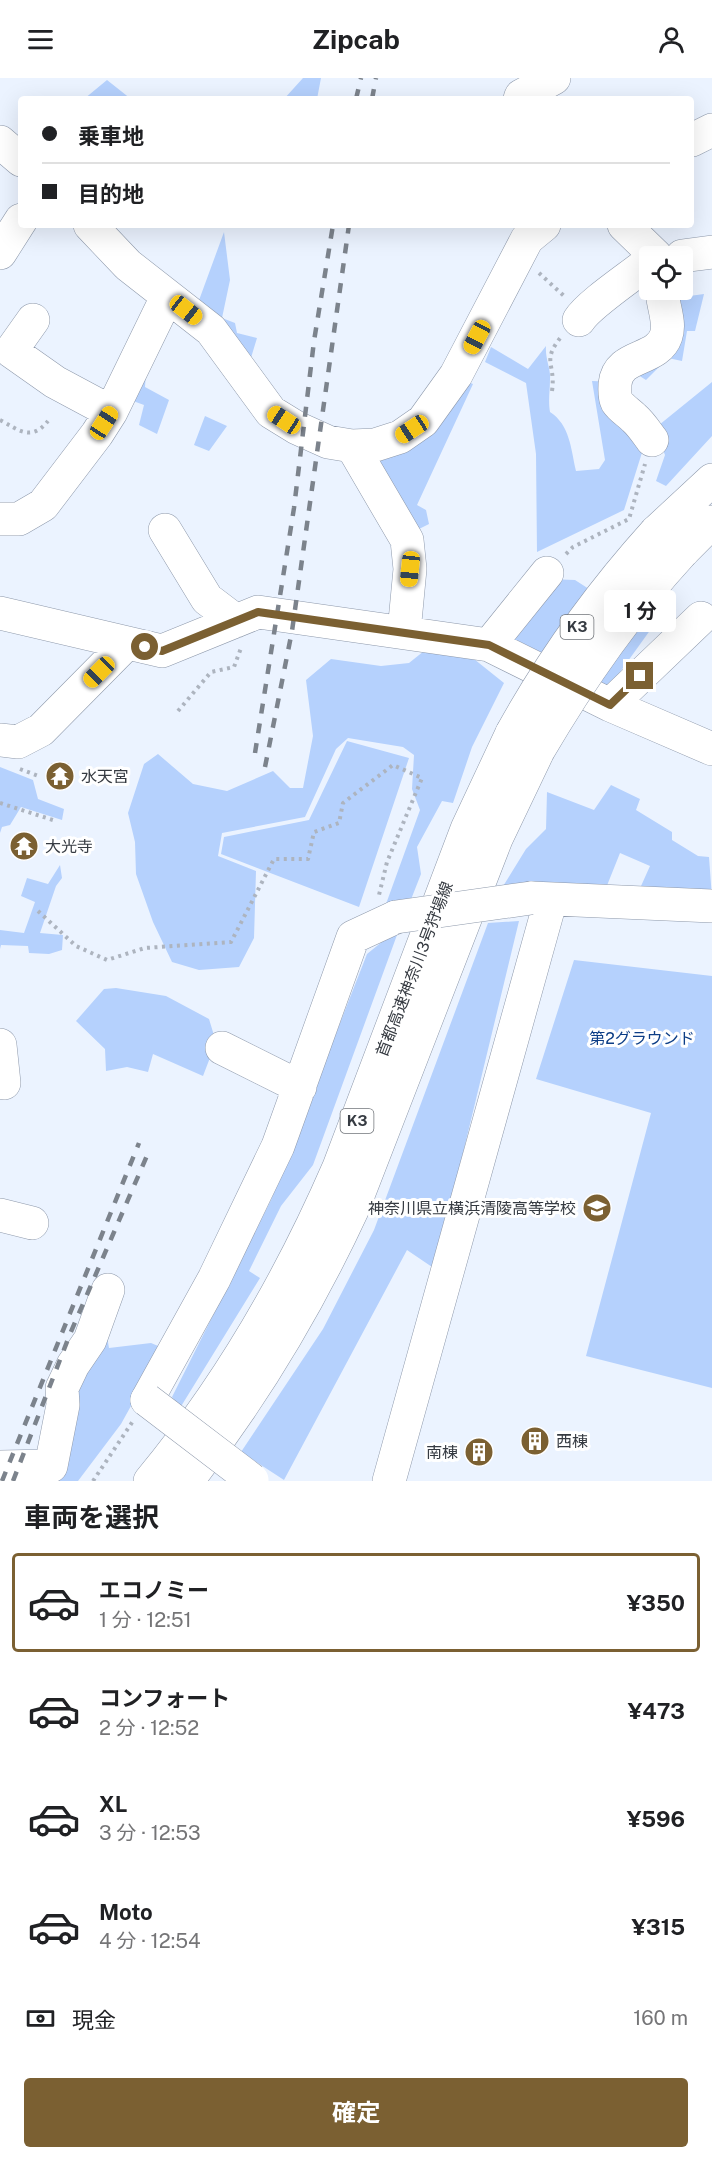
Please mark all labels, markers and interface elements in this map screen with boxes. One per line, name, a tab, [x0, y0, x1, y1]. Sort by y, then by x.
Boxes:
icon: menu	[24, 23, 57, 56]
text: Zipcab	[312, 23, 400, 55]
icon: person	[655, 23, 688, 56]
text: 乗車地	[78, 123, 144, 149]
text: 目的地	[78, 181, 144, 207]
map controls	[639, 246, 693, 300]
button: locate	[639, 246, 693, 300]
car	[166, 292, 206, 328]
car	[461, 317, 493, 357]
car	[87, 403, 121, 443]
car	[264, 403, 304, 437]
car	[392, 412, 432, 446]
car	[399, 550, 421, 588]
callout: 1 分	[604, 589, 676, 631]
text: 1 分	[623, 599, 657, 623]
road number: K3	[560, 615, 594, 639]
route start	[131, 633, 158, 660]
car	[80, 653, 118, 691]
route end	[626, 662, 653, 689]
temple icon: 水天宮	[44, 760, 76, 792]
place label: 水天宮	[81, 767, 129, 786]
temple icon: 大光寺	[8, 830, 40, 862]
place label: 大光寺	[45, 837, 93, 856]
street label: 首都高速神奈川3号狩場線	[372, 879, 457, 1059]
park label: 第2グラウンド	[589, 1029, 695, 1048]
road number: K3	[340, 1109, 374, 1133]
school or university icon: 神奈川県立横浜清陵高等学校	[581, 1192, 613, 1224]
place label: 神奈川県立横浜清陵高等学校	[368, 1199, 576, 1218]
building icon: 西棟	[519, 1425, 551, 1457]
place label: 西棟	[556, 1432, 588, 1451]
building icon: 南棟	[463, 1436, 495, 1468]
place label: 南棟	[426, 1443, 458, 1462]
text: 車両を選択	[24, 1501, 159, 1533]
icon: car	[27, 1576, 81, 1630]
text: エコノミー	[99, 1577, 209, 1603]
text: ¥350	[627, 1590, 685, 1616]
text: 1 分 · 12:51	[99, 1608, 192, 1632]
icon: car	[27, 1684, 81, 1738]
text: コンフォート	[99, 1685, 230, 1711]
text: ¥473	[628, 1698, 685, 1724]
text: 2 分 · 12:52	[99, 1716, 199, 1740]
text: XL	[99, 1791, 127, 1817]
icon: car	[27, 1792, 81, 1846]
text: ¥596	[627, 1806, 685, 1832]
text: 3 分 · 12:53	[99, 1821, 201, 1845]
text: Moto	[99, 1899, 153, 1925]
icon: car	[27, 1900, 81, 1954]
text: ¥315	[632, 1914, 685, 1940]
text: 4 分 · 12:54	[99, 1929, 201, 1953]
icon: cash	[24, 2002, 57, 2035]
text: 160 m	[633, 2006, 688, 2030]
text: 現金	[72, 2007, 116, 2033]
button: 確定	[24, 2078, 688, 2147]

